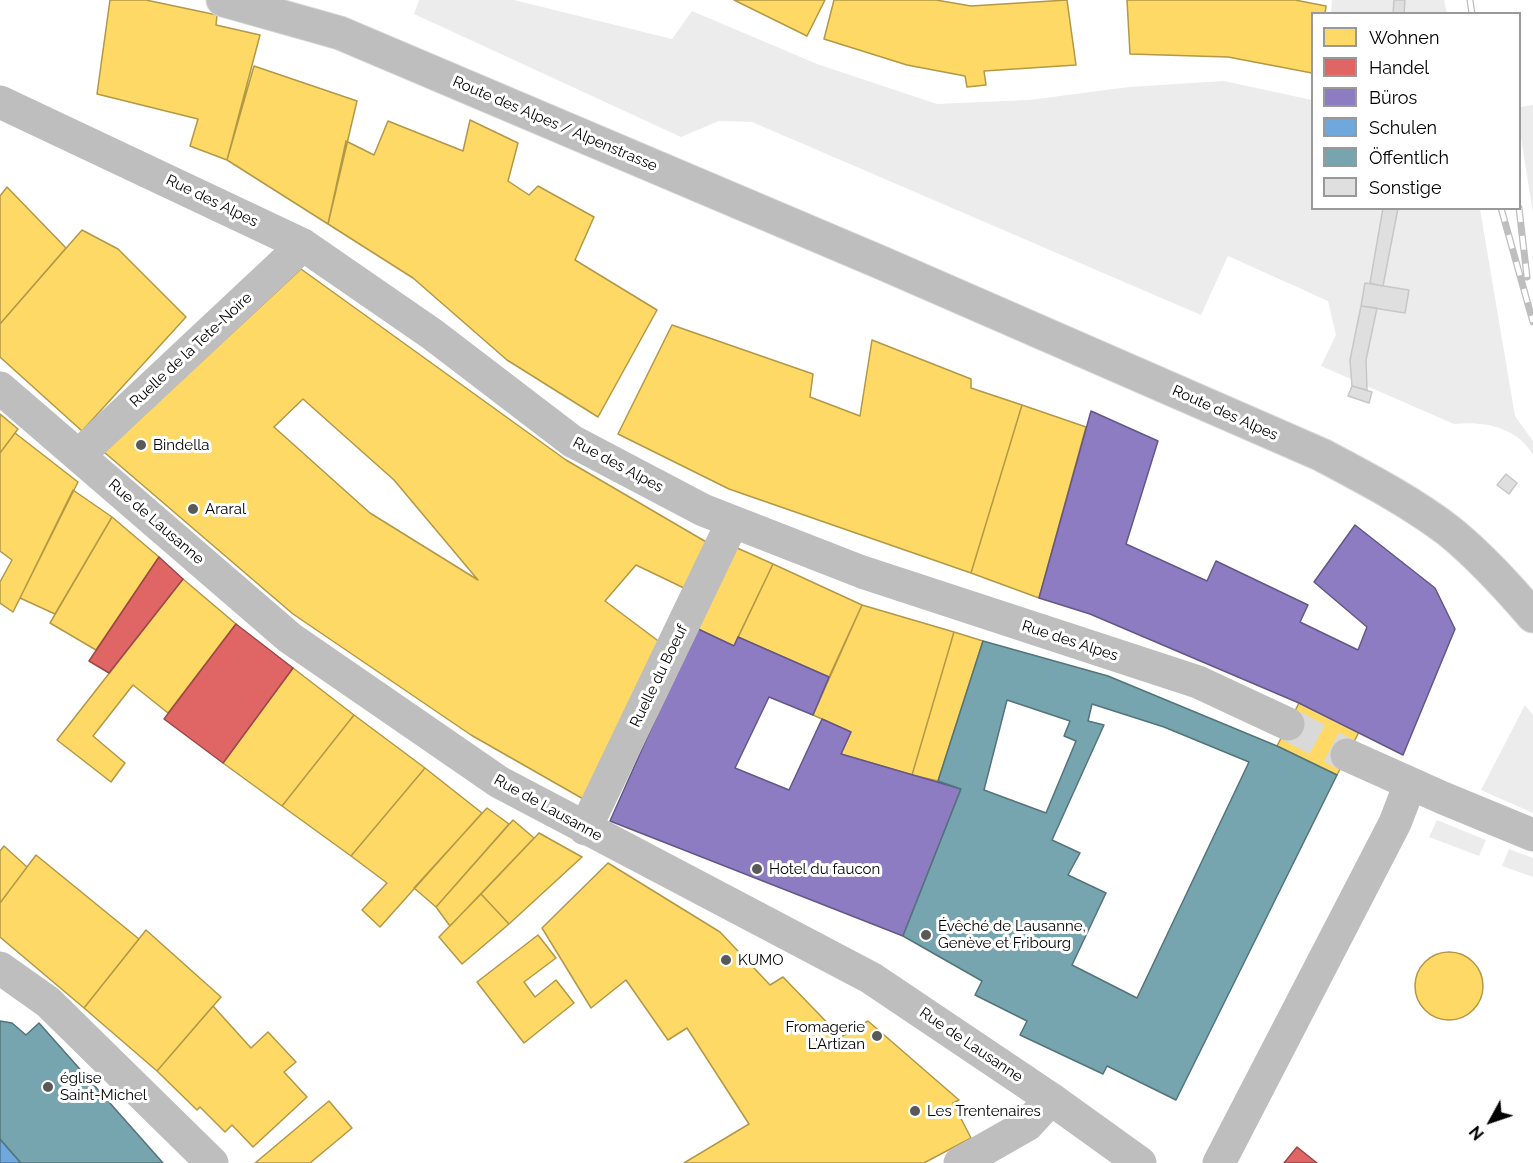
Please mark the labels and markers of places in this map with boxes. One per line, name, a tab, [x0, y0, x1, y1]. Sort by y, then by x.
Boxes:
place label: Bindella	[153, 436, 209, 454]
marker: Bindella	[134, 438, 148, 452]
place label: Araral	[205, 500, 246, 518]
marker: Araral	[186, 502, 200, 516]
place label: Hotel du faucon	[769, 860, 880, 878]
marker: Hotel du faucon	[750, 862, 764, 876]
place label: Évêché de Lausanne, Genève et Fribourg	[938, 917, 1086, 952]
marker: Évêché de Lausanne, Genève et Fribourg	[919, 928, 933, 942]
place label: KUMO	[738, 951, 783, 969]
marker: KUMO	[719, 953, 733, 967]
place label: Fromagerie L'Artizan	[785, 1018, 865, 1053]
marker: Fromagerie L'Artizan	[870, 1029, 884, 1043]
place label: église Saint-Michel	[60, 1069, 147, 1104]
marker: église Saint-Michel	[41, 1080, 55, 1094]
place label: Les Trentenaires	[927, 1102, 1041, 1120]
marker: Les Trentenaires	[908, 1104, 922, 1118]

